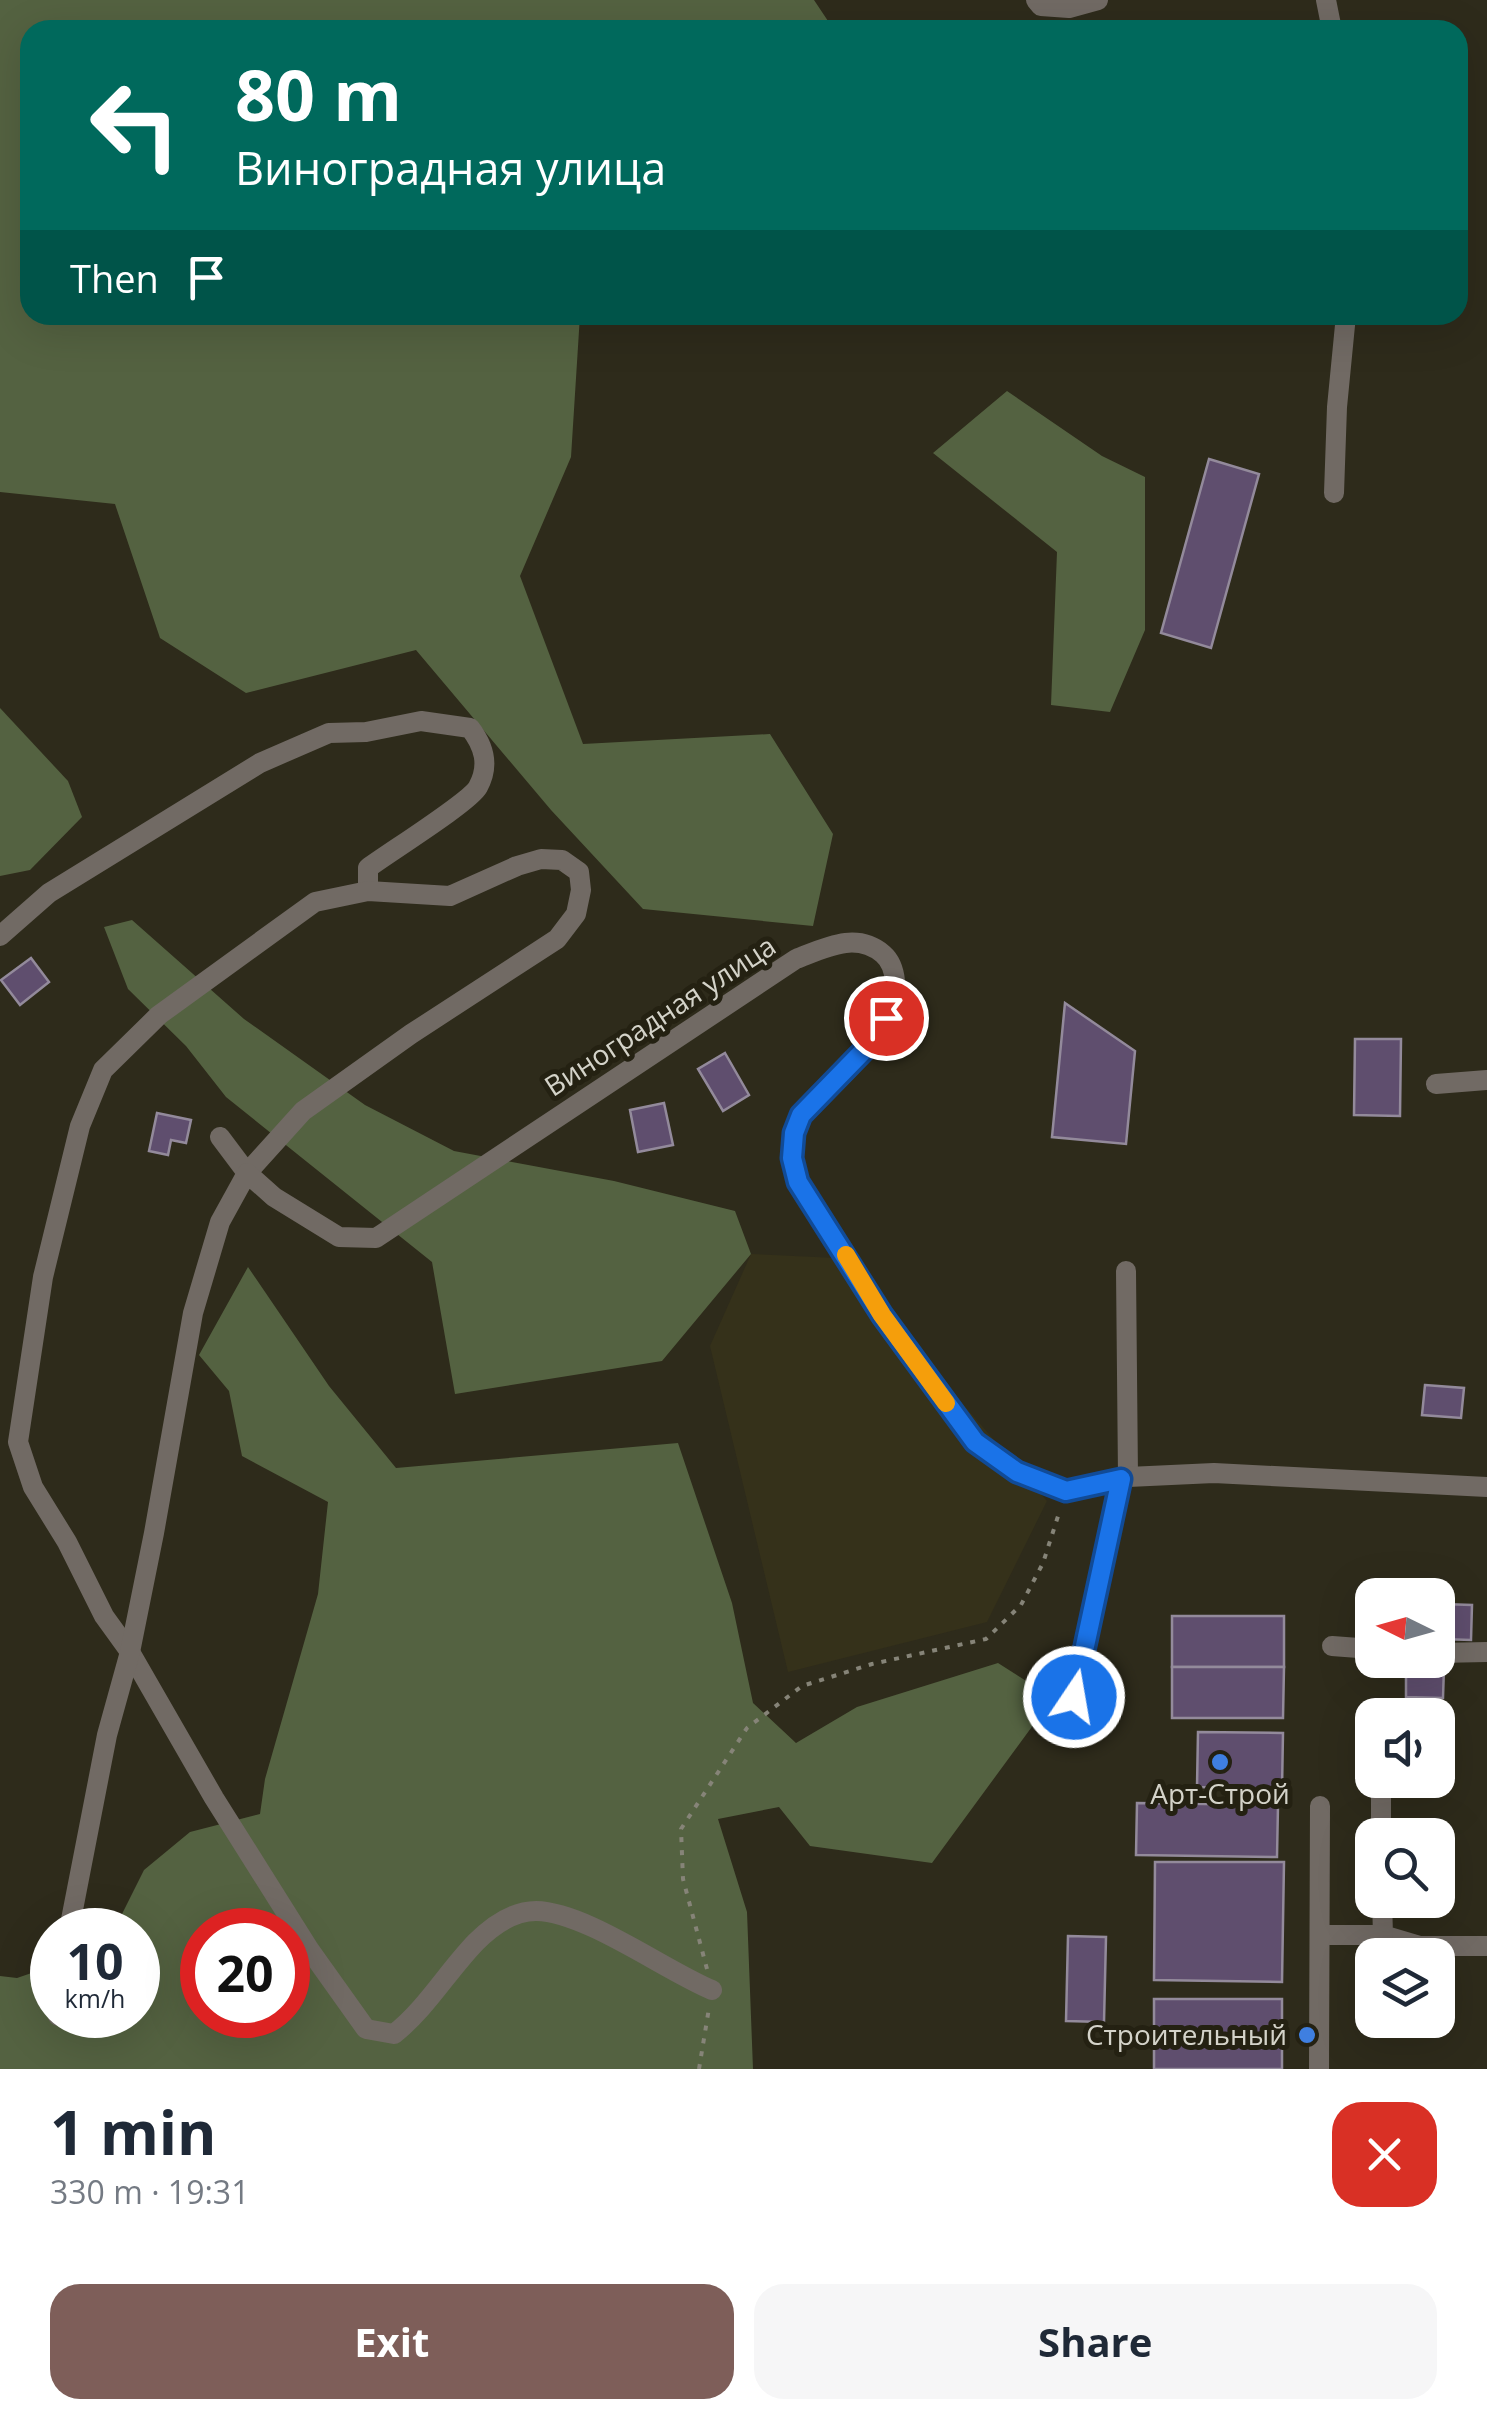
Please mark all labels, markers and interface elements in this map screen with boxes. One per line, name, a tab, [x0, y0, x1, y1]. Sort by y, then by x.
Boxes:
text: 80 m	[235, 46, 402, 142]
icon: left	[70, 60, 200, 190]
text: Виноградная улица	[235, 137, 666, 198]
icon: arrive	[179, 250, 234, 305]
text: Then	[70, 252, 159, 304]
street label: Виноградная улица	[537, 926, 782, 1104]
pin	[844, 976, 929, 1061]
icon: arrive	[859, 991, 914, 1046]
north arrow	[1355, 1578, 1455, 1678]
map controls	[1355, 1578, 1455, 2038]
position arrow	[1022, 1645, 1126, 1749]
button: sound	[1355, 1698, 1455, 1798]
marker: Арт-Строй	[1209, 1751, 1231, 1773]
place label: Арт-Строй	[1150, 1774, 1290, 1812]
button: search	[1355, 1818, 1455, 1918]
speed limit sign: 20	[180, 1908, 310, 2038]
text: 10	[66, 1927, 124, 1995]
button: layers	[1355, 1938, 1455, 2038]
text: km/h	[65, 1981, 125, 2015]
place label: Строительный	[1086, 2015, 1287, 2053]
marker: Строительный	[1296, 2024, 1318, 2046]
text: 1 min	[50, 2091, 217, 2173]
button: close	[1332, 2102, 1437, 2207]
text: 330 m · 19:31	[50, 2170, 249, 2213]
button: Exit	[50, 2284, 734, 2399]
button: Share	[754, 2284, 1437, 2399]

